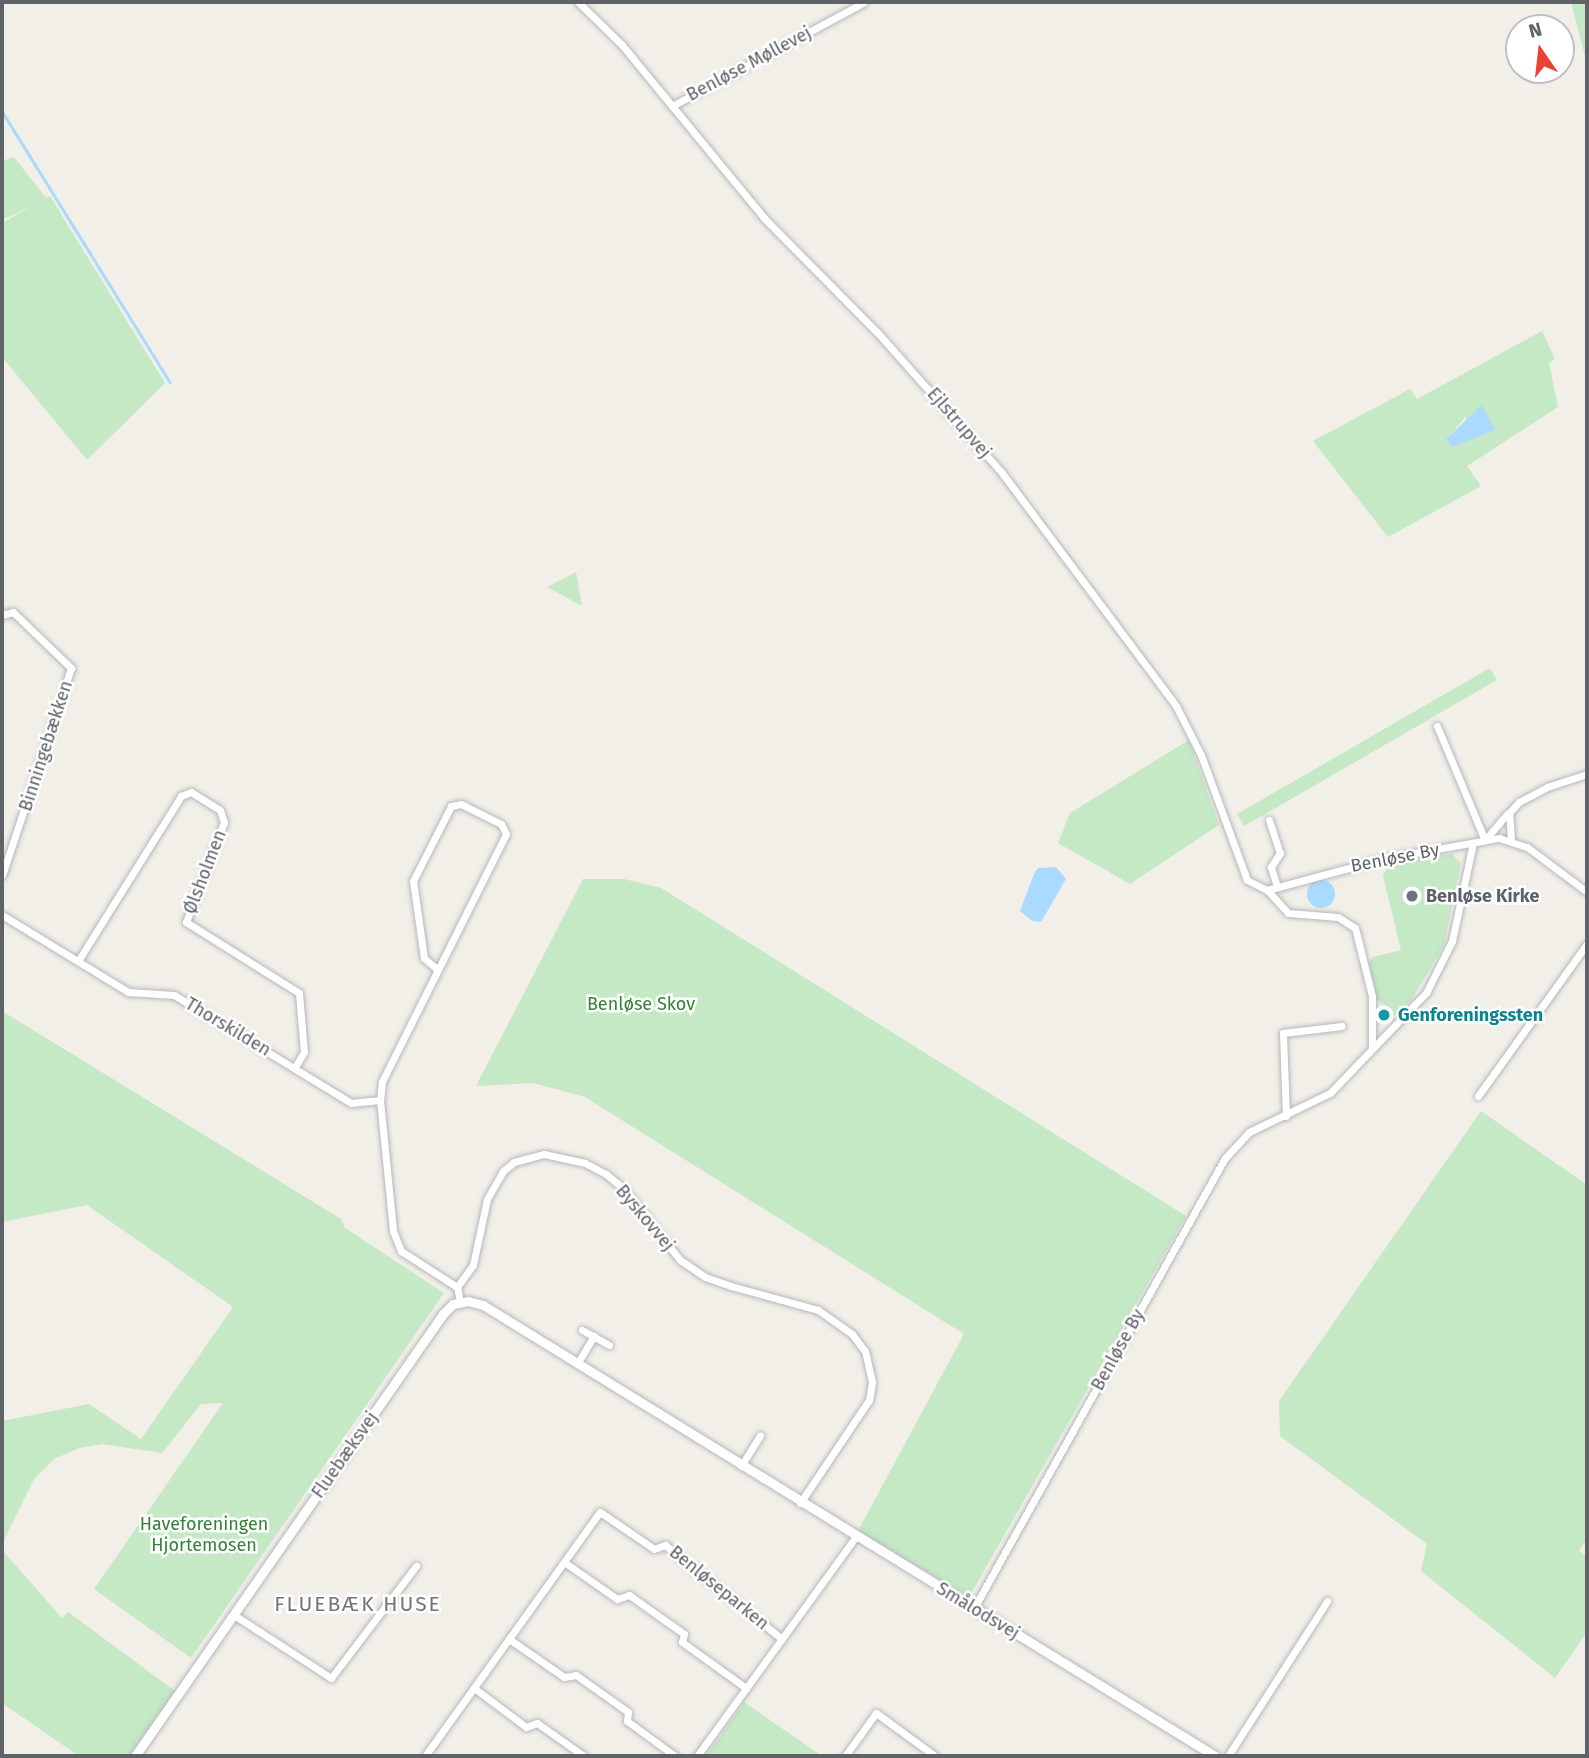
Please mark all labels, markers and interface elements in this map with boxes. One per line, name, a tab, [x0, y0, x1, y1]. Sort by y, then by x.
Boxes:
north arrow	[1505, 14, 1575, 84]
text: N	[1526, 17, 1544, 43]
street label: Benløse Møllevej	[683, 22, 815, 106]
street label: Ejlstrupvej	[922, 383, 996, 463]
street label: Binningebækken	[15, 678, 77, 814]
street label: Ølsholmen	[179, 827, 231, 917]
street label: Benløse By	[1349, 839, 1441, 877]
place label: Benløse Kirke	[1426, 885, 1539, 907]
marker: Benløse Kirke	[1404, 888, 1420, 904]
street label: Thorskilden	[181, 993, 275, 1061]
park label: Benløse Skov	[587, 993, 695, 1015]
place label: Genforeningssten	[1398, 1004, 1543, 1026]
marker: Genforeningssten	[1376, 1007, 1392, 1023]
street label: Byskovvej	[611, 1180, 679, 1256]
street label: Benløse By	[1087, 1306, 1149, 1394]
street label: Fluebæksvej	[307, 1407, 383, 1503]
park label: Haveforeningen Hjortemosen	[140, 1514, 268, 1556]
street label: Benløseparken	[665, 1541, 773, 1635]
street label: Smålodsvej	[933, 1578, 1023, 1644]
district label: FLUEBÆK HUSE	[276, 1591, 440, 1617]

